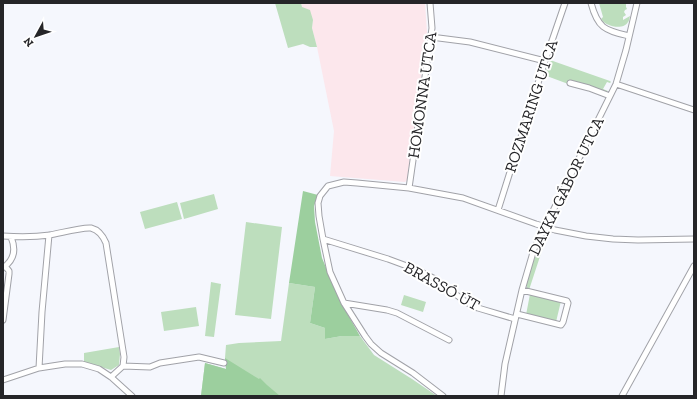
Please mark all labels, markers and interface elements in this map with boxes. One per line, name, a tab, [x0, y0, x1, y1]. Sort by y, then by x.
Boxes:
north arrow	[16, 16, 56, 56]
street label: HOMONNA UTCA	[404, 30, 440, 159]
text: N	[21, 34, 36, 49]
street label: ROZMARING UTCA	[501, 37, 562, 175]
street label: DAYKA GÁBOR UTCA	[524, 113, 608, 258]
street label: BRASSÓ ÚT	[401, 257, 483, 315]

